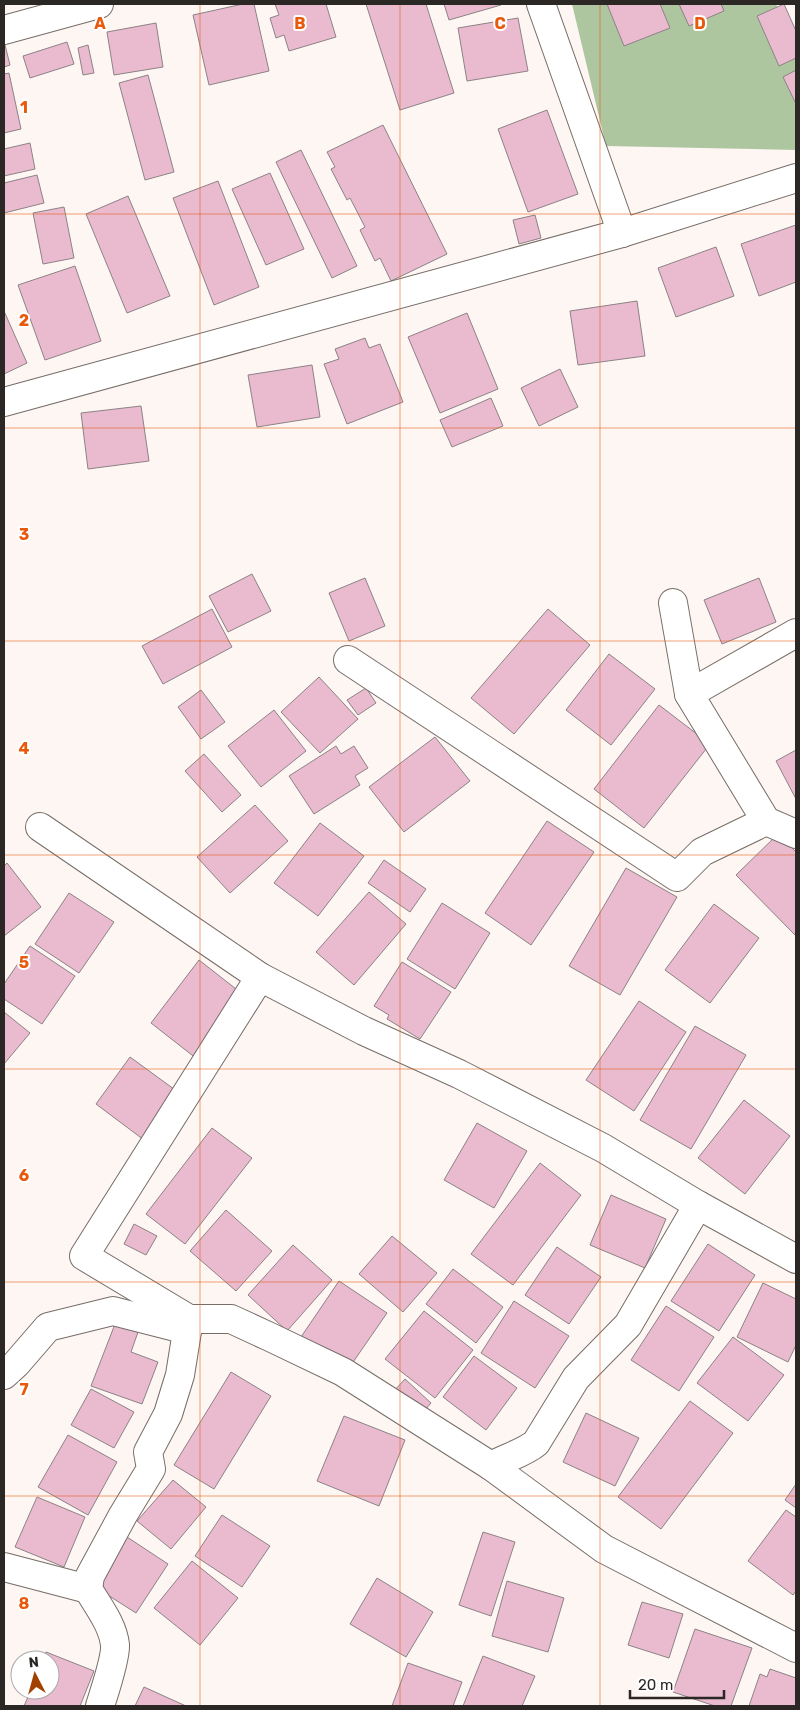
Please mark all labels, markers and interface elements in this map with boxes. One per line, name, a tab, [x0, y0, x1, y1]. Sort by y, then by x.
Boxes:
text: A	[94, 14, 106, 33]
text: B	[294, 14, 306, 33]
text: C	[494, 14, 506, 33]
text: D	[694, 14, 706, 33]
text: 1	[20, 98, 28, 117]
text: 2	[19, 311, 29, 330]
text: 3	[19, 525, 29, 544]
text: 4	[19, 739, 30, 758]
text: 5	[19, 953, 29, 972]
text: 6	[19, 1166, 29, 1185]
text: 7	[19, 1380, 29, 1399]
text: 8	[19, 1594, 30, 1613]
north arrow	[10, 1650, 60, 1700]
text: N	[28, 1654, 40, 1672]
scale bar	[630, 1668, 724, 1700]
text: 20 m	[638, 1676, 673, 1694]

